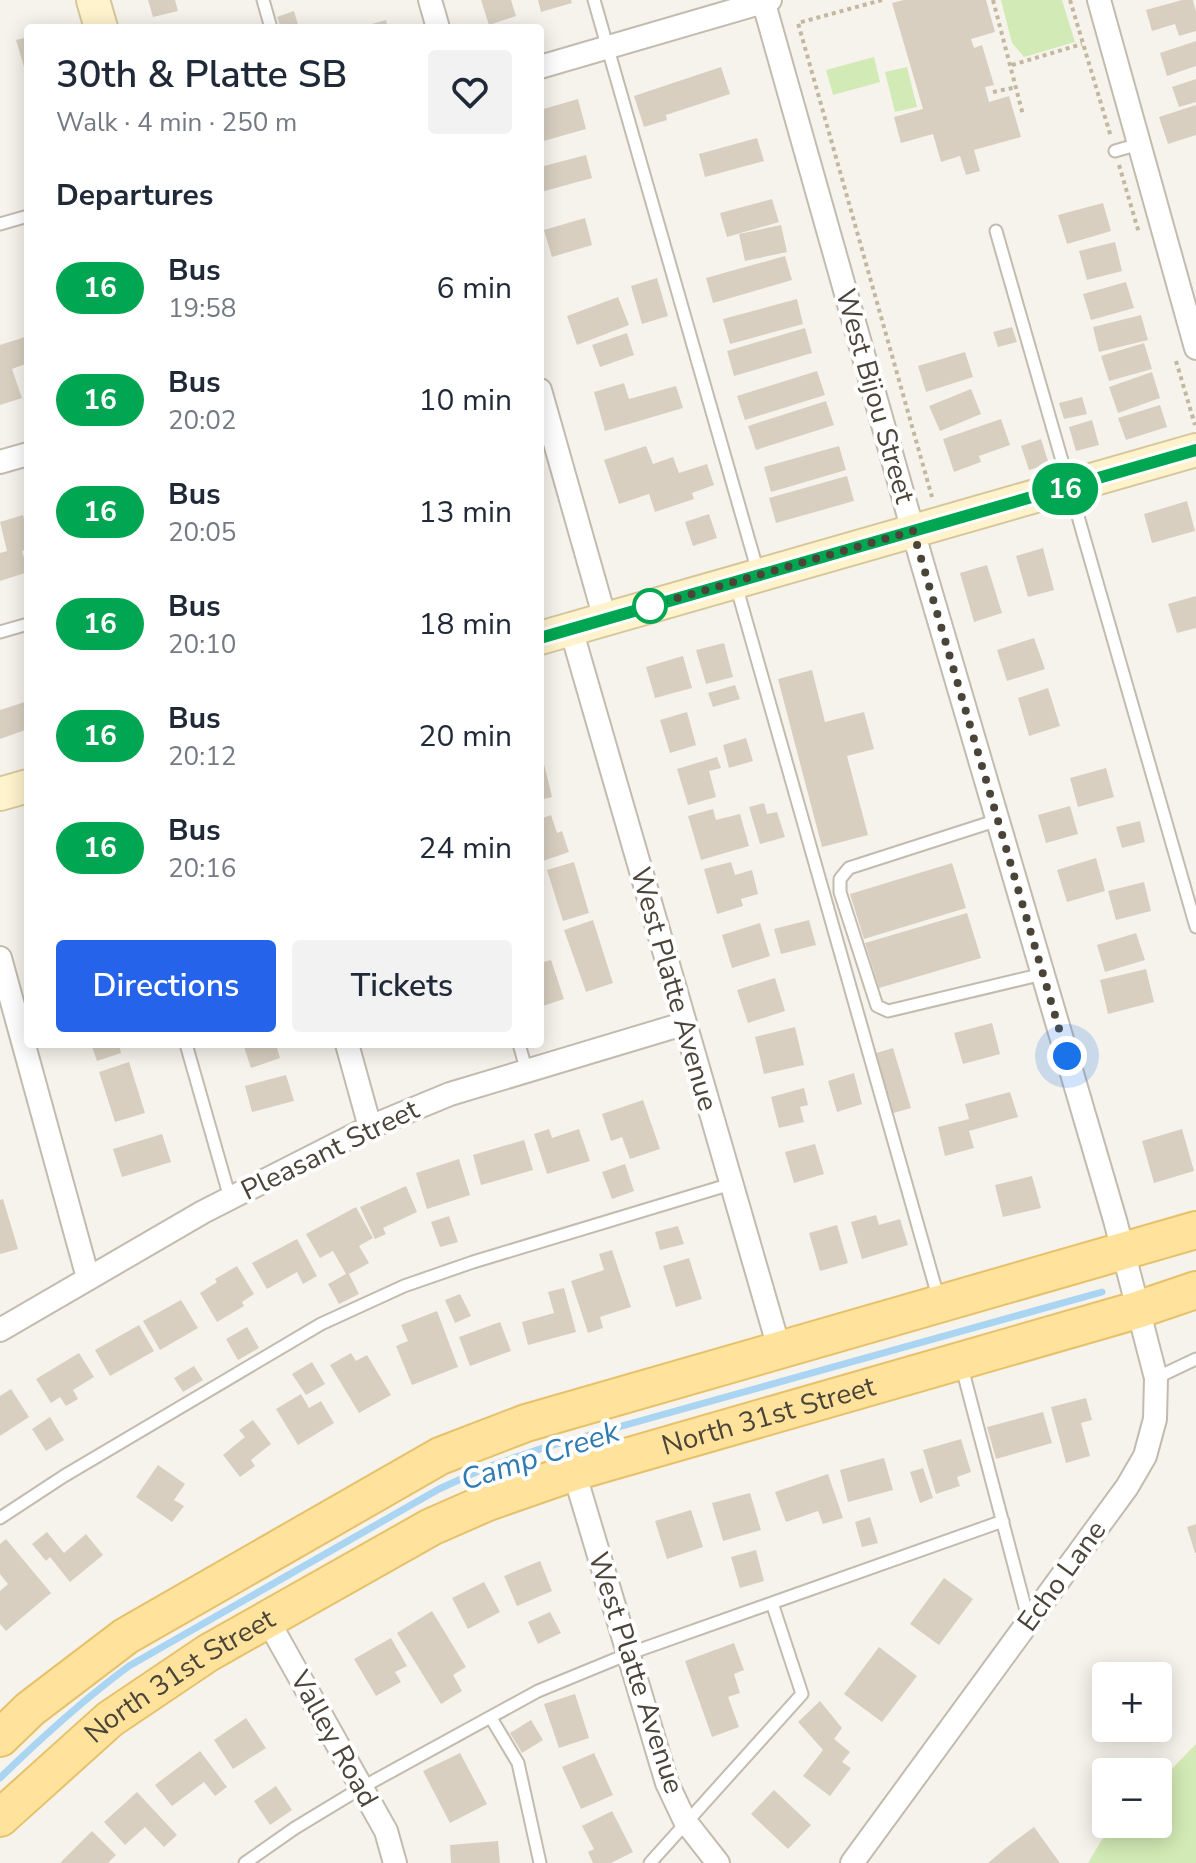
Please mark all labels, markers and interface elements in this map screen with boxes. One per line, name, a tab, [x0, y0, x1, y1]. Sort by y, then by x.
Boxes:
text: 30th & Platte SB	[56, 49, 347, 100]
button: heart	[428, 50, 512, 134]
text: Walk · 4 min · 250 m	[56, 105, 297, 140]
text: Departures	[56, 175, 213, 216]
text: Bus	[168, 250, 221, 291]
text: 6 min	[437, 268, 512, 309]
text: 16	[83, 269, 117, 307]
street label: West Bijou Street	[826, 284, 924, 508]
text: 19:58	[168, 291, 236, 326]
text: Bus	[168, 362, 221, 403]
text: 10 min	[419, 380, 512, 421]
text: 16	[83, 381, 117, 419]
text: 20:02	[168, 403, 236, 438]
line badge: 16	[1029, 463, 1101, 515]
text: 16	[1048, 470, 1082, 508]
text: Bus	[168, 474, 221, 515]
text: 13 min	[419, 492, 512, 533]
text: 16	[83, 493, 117, 531]
text: 20:05	[168, 515, 236, 550]
text: Bus	[168, 586, 221, 627]
unlabelled marker	[633, 589, 667, 623]
text: 18 min	[419, 604, 512, 645]
text: 16	[83, 605, 117, 643]
text: 20:10	[168, 627, 236, 662]
text: Bus	[168, 698, 221, 739]
text: 20 min	[419, 716, 512, 757]
text: 16	[83, 717, 117, 755]
text: 20:12	[168, 739, 236, 774]
text: Bus	[168, 810, 221, 851]
text: 24 min	[419, 828, 512, 869]
text: 16	[83, 829, 117, 867]
text: 20:16	[168, 851, 236, 886]
street label: West Platte Avenue	[621, 863, 727, 1115]
button: Directions	[56, 940, 276, 1032]
button: Tickets	[292, 940, 512, 1032]
your location	[1047, 1036, 1087, 1076]
street label: Pleasant Street	[235, 1090, 425, 1209]
street label: North 31st Street	[657, 1367, 880, 1465]
water label: Camp Creek	[456, 1411, 625, 1501]
street label: Echo Lane	[1009, 1513, 1115, 1639]
street label: West Platte Avenue	[579, 1547, 693, 1799]
street label: North 31st Street	[76, 1600, 282, 1752]
map controls	[1092, 1662, 1172, 1838]
button: +	[1092, 1662, 1172, 1742]
street label: Valley Road	[280, 1663, 387, 1814]
button: −	[1092, 1758, 1172, 1838]

